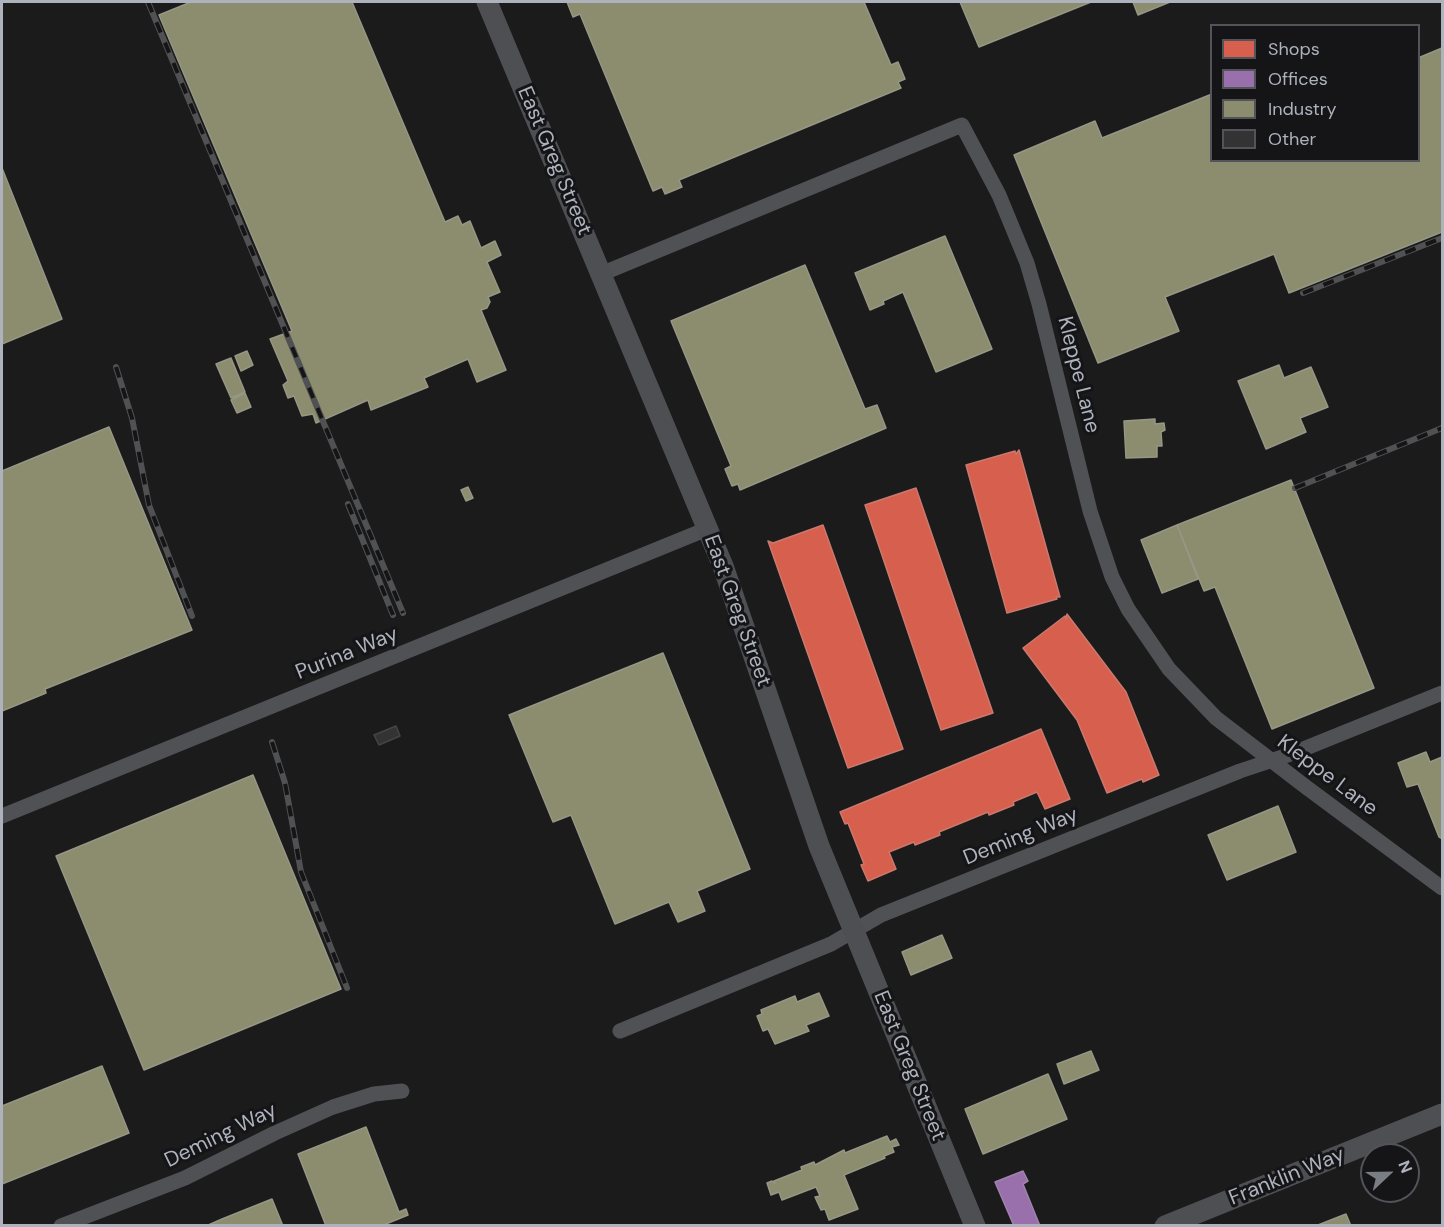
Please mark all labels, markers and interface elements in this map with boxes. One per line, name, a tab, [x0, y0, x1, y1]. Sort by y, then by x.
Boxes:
legend	[1210, 24, 1420, 162]
text: Shops	[1268, 37, 1320, 61]
text: Offices	[1268, 67, 1328, 91]
street label: East Greg Street	[511, 83, 597, 239]
text: Industry	[1268, 97, 1337, 121]
text: Other	[1268, 127, 1316, 151]
street label: Kleppe Lane	[1051, 314, 1105, 436]
street label: East Greg Street	[698, 532, 776, 690]
street label: Purina Way	[292, 622, 402, 686]
street label: Kleppe Lane	[1272, 730, 1382, 822]
street label: Deming Way	[960, 803, 1082, 871]
street label: East Greg Street	[868, 987, 950, 1145]
street label: Deming Way	[161, 1098, 281, 1174]
street label: Franklin Way	[1225, 1142, 1349, 1212]
north arrow	[1360, 1143, 1420, 1203]
text: N	[1393, 1157, 1417, 1176]

